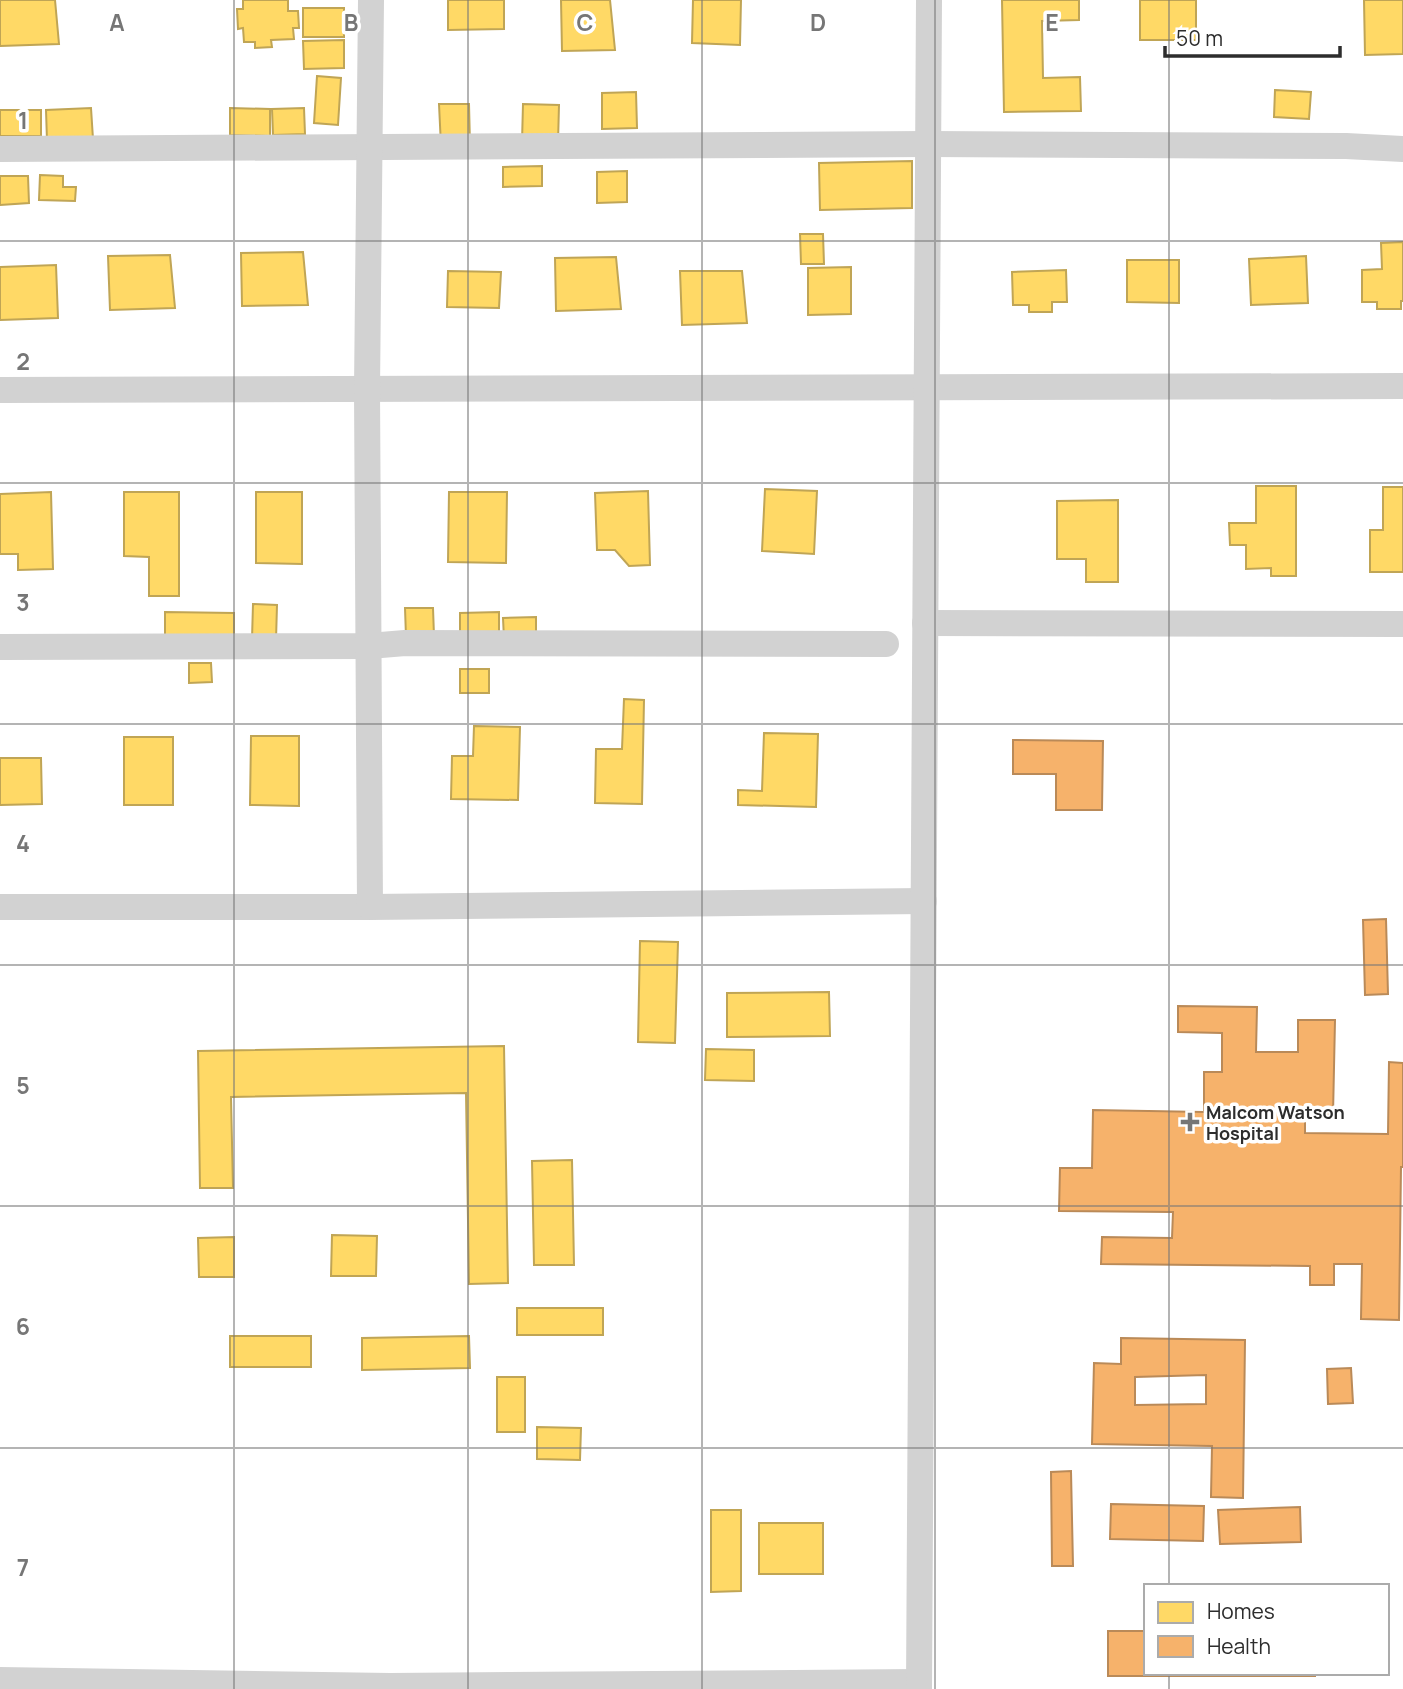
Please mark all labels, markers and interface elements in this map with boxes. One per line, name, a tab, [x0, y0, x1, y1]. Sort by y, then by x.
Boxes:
text: A	[109, 6, 125, 38]
text: B	[344, 6, 358, 38]
text: C	[577, 6, 594, 38]
text: D	[810, 6, 826, 38]
text: E	[1045, 6, 1059, 38]
scale bar	[1165, 14, 1340, 58]
text: 50 m	[1176, 24, 1223, 52]
text: 1	[18, 104, 28, 136]
text: 2	[16, 345, 30, 377]
text: 3	[16, 586, 30, 618]
text: 4	[16, 827, 30, 859]
text: 5	[16, 1069, 30, 1101]
place label: Malcom Watson Hospital	[1206, 1100, 1345, 1145]
marker: Malcom Watson Hospital	[1180, 1112, 1200, 1132]
text: 6	[16, 1310, 30, 1342]
text: 7	[17, 1551, 29, 1583]
legend	[1144, 1584, 1389, 1675]
text: Homes	[1207, 1597, 1275, 1625]
text: Health	[1207, 1632, 1271, 1660]

